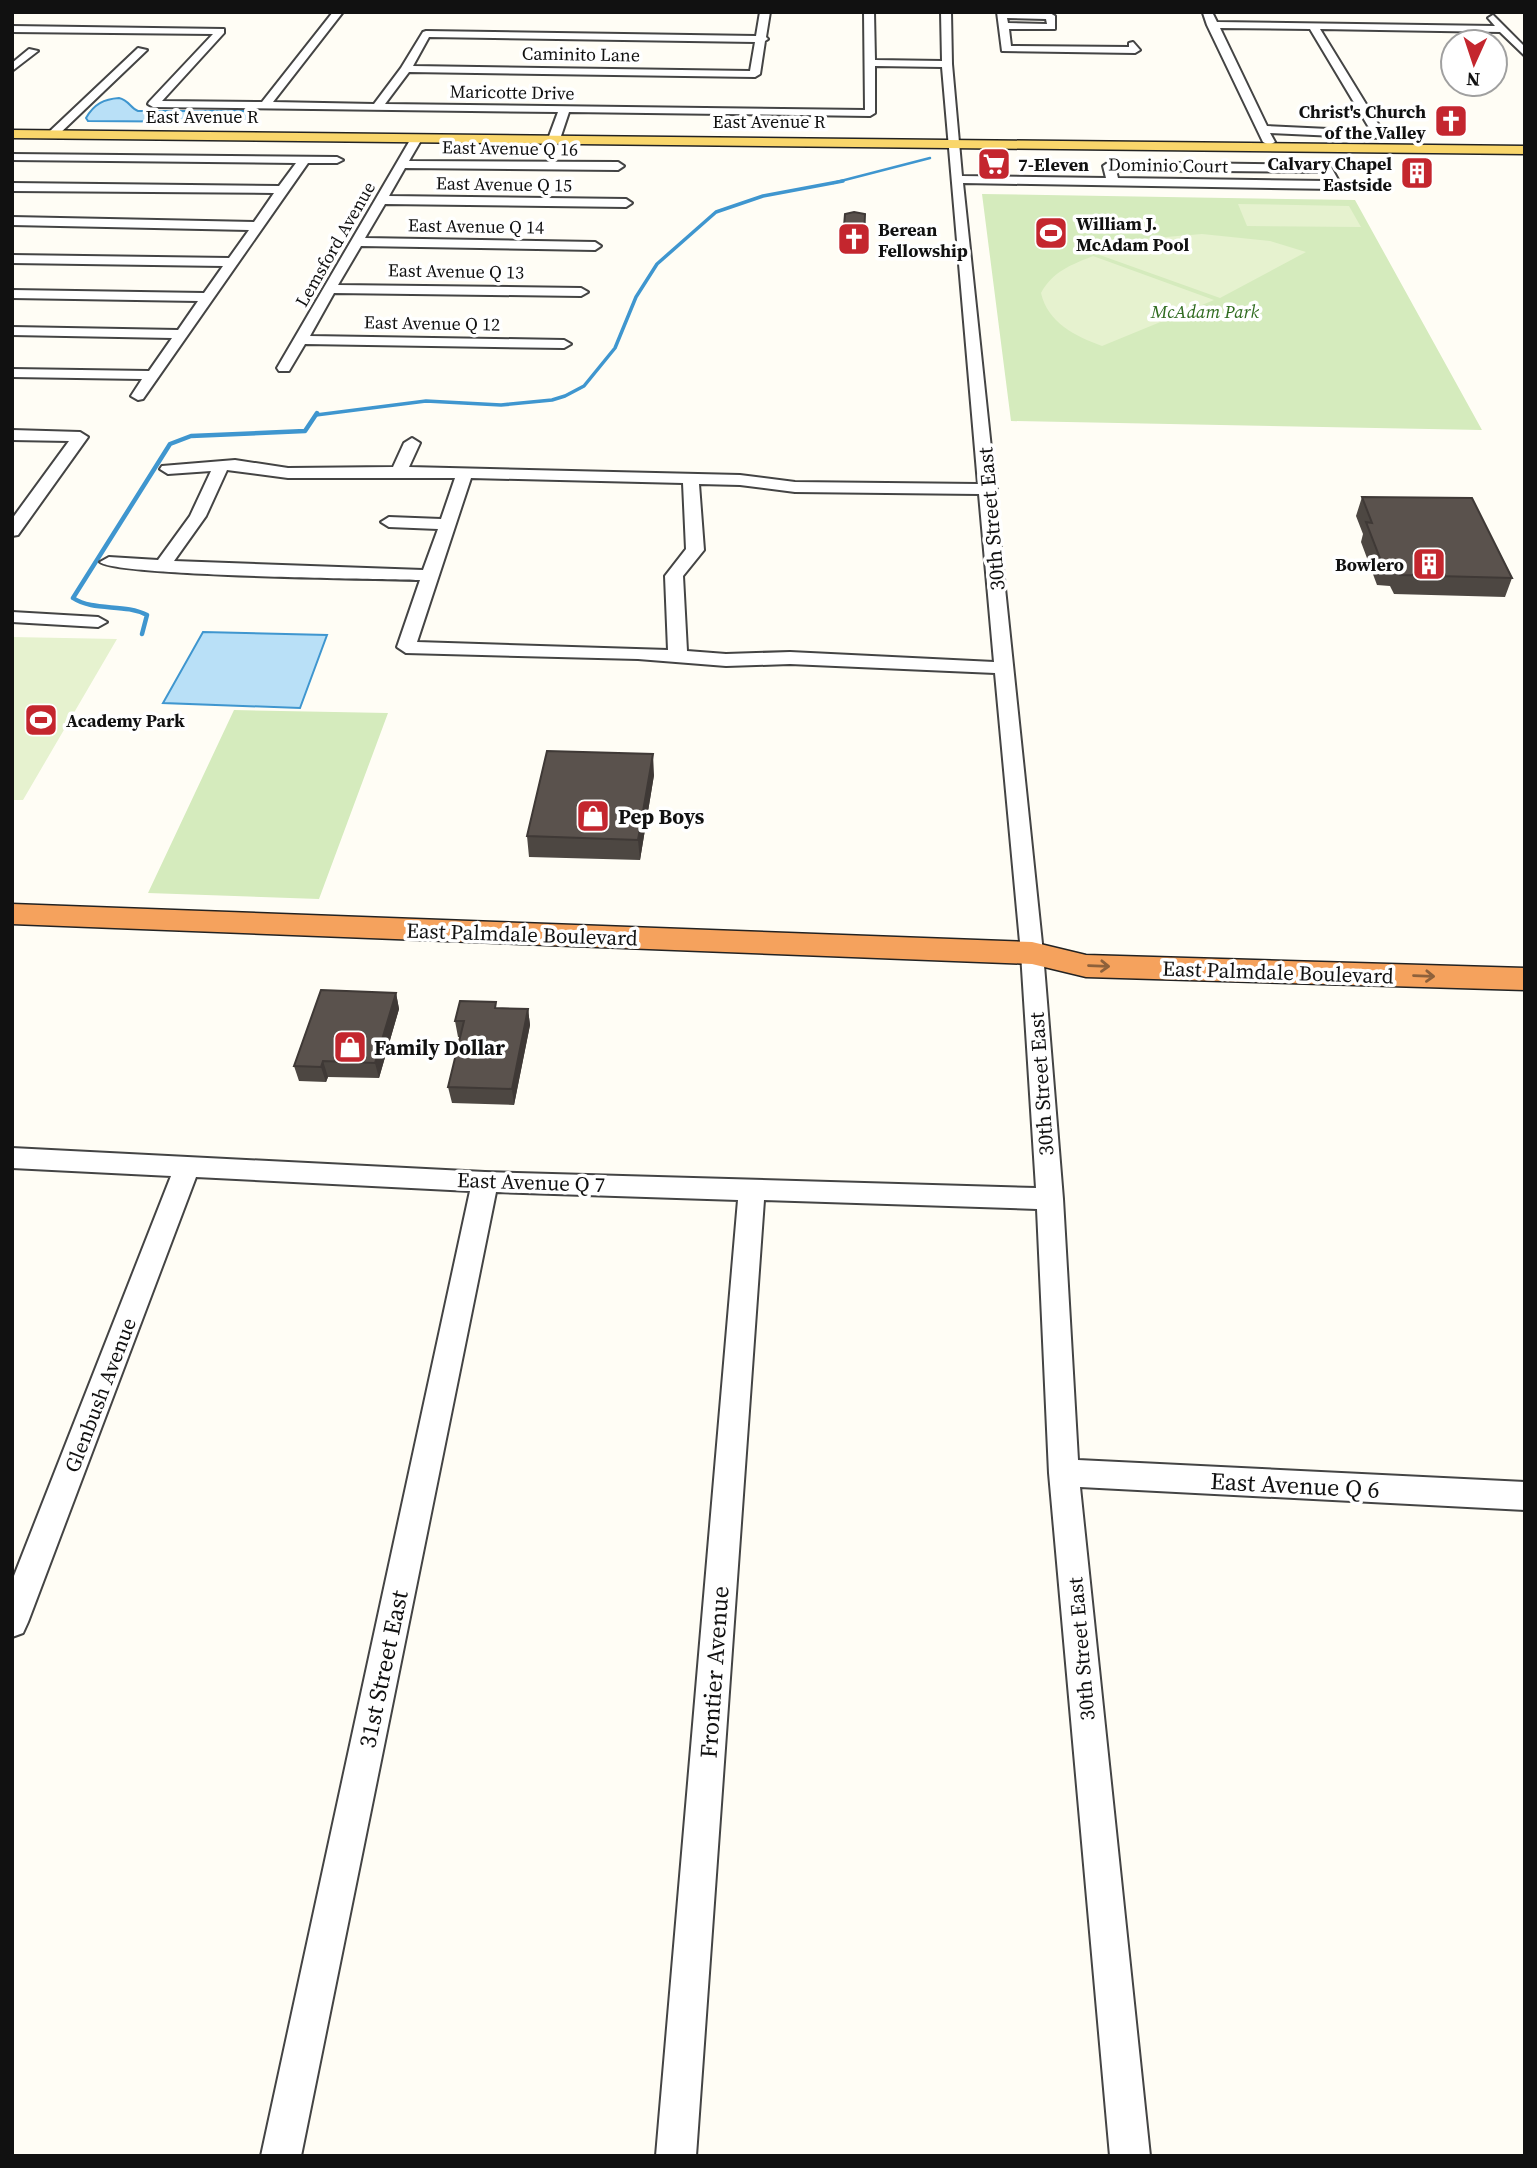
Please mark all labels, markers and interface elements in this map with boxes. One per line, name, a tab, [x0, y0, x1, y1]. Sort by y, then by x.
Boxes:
north arrow	[1439, 28, 1509, 98]
street label: Caminito Lane	[522, 40, 640, 68]
text: N	[1465, 67, 1481, 93]
street label: Maricotte Drive	[449, 78, 575, 106]
place label: Christ's Church of the Valley	[1299, 99, 1426, 145]
church icon: Christ's Church of the Valley	[1432, 102, 1470, 140]
street label: East Avenue R	[146, 104, 259, 129]
street label: East Avenue R	[713, 109, 826, 134]
street label: East Avenue Q 16	[442, 134, 578, 162]
supermarket icon: 7-Eleven	[975, 145, 1013, 183]
street label: Dominio Court	[1108, 151, 1228, 179]
place label: Calvary Chapel Eastside	[1268, 151, 1392, 197]
place label: 7-Eleven	[1018, 152, 1089, 177]
building icon: Calvary Chapel Eastside	[1398, 154, 1436, 192]
street label: East Avenue Q 15	[436, 170, 572, 198]
street label: Lemsford Avenue	[289, 177, 381, 311]
place label: William J. McAdam Pool	[1076, 211, 1190, 257]
street label: East Avenue Q 14	[408, 212, 544, 240]
sports icon: William J. McAdam Pool	[1032, 214, 1070, 252]
place label: Berean Fellowship	[878, 217, 968, 263]
church icon: Berean Fellowship	[835, 220, 873, 258]
street label: East Avenue Q 13	[388, 257, 524, 285]
park label: McAdam Park	[1150, 299, 1259, 324]
street label: East Avenue Q 12	[364, 309, 500, 337]
street label: 30th Street East	[970, 446, 1012, 592]
building icon: Bowlero	[1410, 545, 1448, 583]
place label: Bowlero	[1335, 552, 1404, 577]
sports icon: Academy Park	[22, 701, 60, 739]
place label: Academy Park	[66, 708, 185, 733]
shop icon: Pep Boys	[574, 797, 612, 835]
place label: Pep Boys	[618, 802, 705, 831]
street label: East Palmdale Boulevard	[406, 915, 638, 953]
street label: East Palmdale Boulevard	[1162, 953, 1394, 991]
one-way arrow	[1087, 959, 1110, 973]
one-way arrow	[1412, 969, 1435, 983]
street label: 30th Street East	[1022, 1011, 1060, 1157]
shop icon: Family Dollar	[331, 1028, 369, 1066]
place label: Family Dollar	[374, 1033, 505, 1062]
street label: East Avenue Q 7	[456, 1165, 606, 1199]
street label: Glenbush Avenue	[57, 1313, 143, 1477]
street label: East Avenue Q 6	[1210, 1464, 1380, 1506]
street label: 30th Street East	[1060, 1576, 1102, 1722]
street label: Frontier Avenue	[692, 1585, 736, 1759]
street label: 31st Street East	[350, 1587, 416, 1751]

